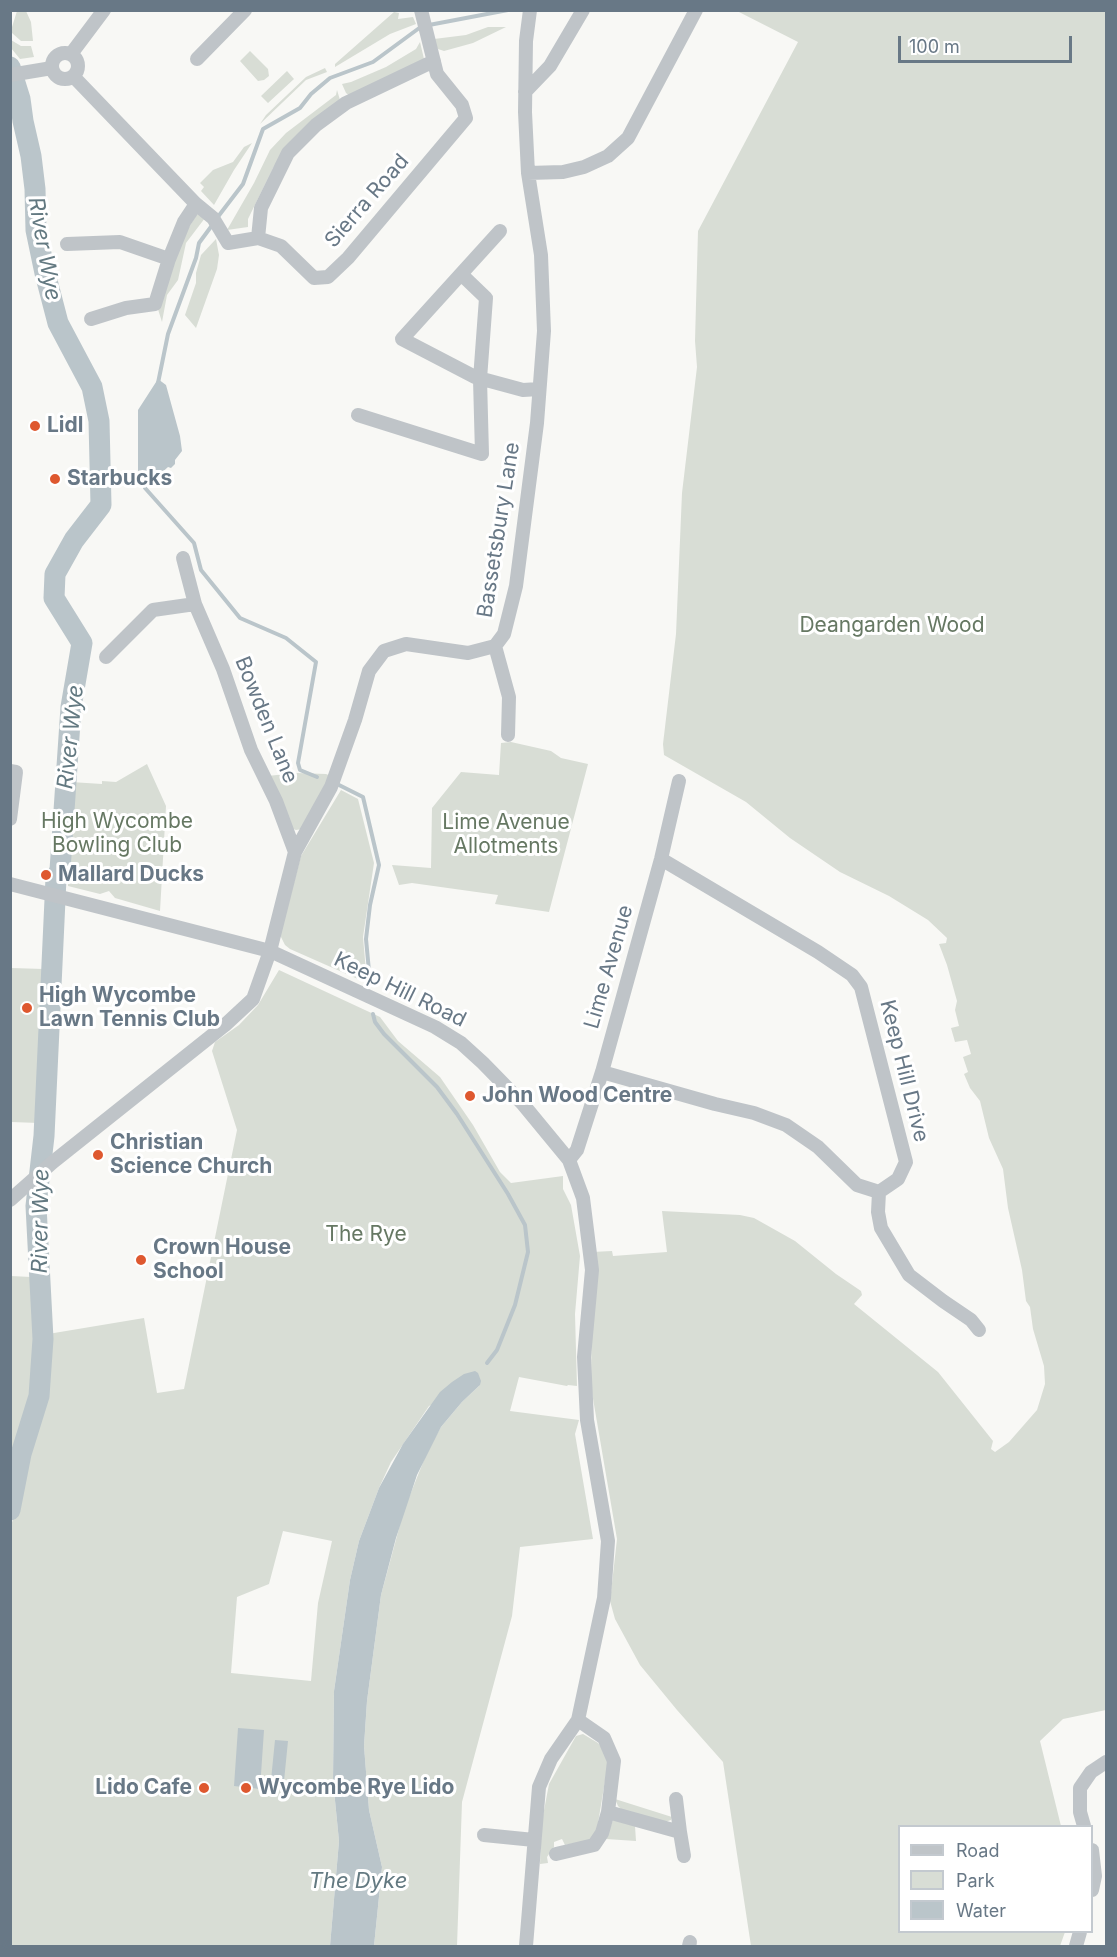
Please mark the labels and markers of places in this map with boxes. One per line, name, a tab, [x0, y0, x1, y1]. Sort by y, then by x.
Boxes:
place label: Lidl	[47, 413, 83, 439]
marker: Lidl	[28, 419, 42, 433]
place label: Starbucks	[67, 466, 172, 492]
marker: Starbucks	[48, 472, 62, 486]
place label: Mallard Ducks	[58, 862, 204, 888]
marker: Mallard Ducks	[39, 868, 53, 882]
place label: High Wycombe Lawn Tennis Club	[39, 983, 220, 1033]
marker: High Wycombe Lawn Tennis Club	[20, 1001, 34, 1015]
place label: John Wood Centre	[482, 1083, 672, 1109]
marker: John Wood Centre	[463, 1089, 477, 1103]
place label: Christian Science Church	[110, 1130, 272, 1180]
marker: Christian Science Church	[91, 1148, 105, 1162]
place label: Crown House School	[153, 1235, 291, 1285]
marker: Crown House School	[134, 1253, 148, 1267]
place label: Lido Cafe	[95, 1775, 192, 1801]
place label: Wycombe Rye Lido	[258, 1775, 454, 1801]
marker: Lido Cafe	[197, 1781, 211, 1795]
marker: Wycombe Rye Lido	[239, 1781, 253, 1795]

